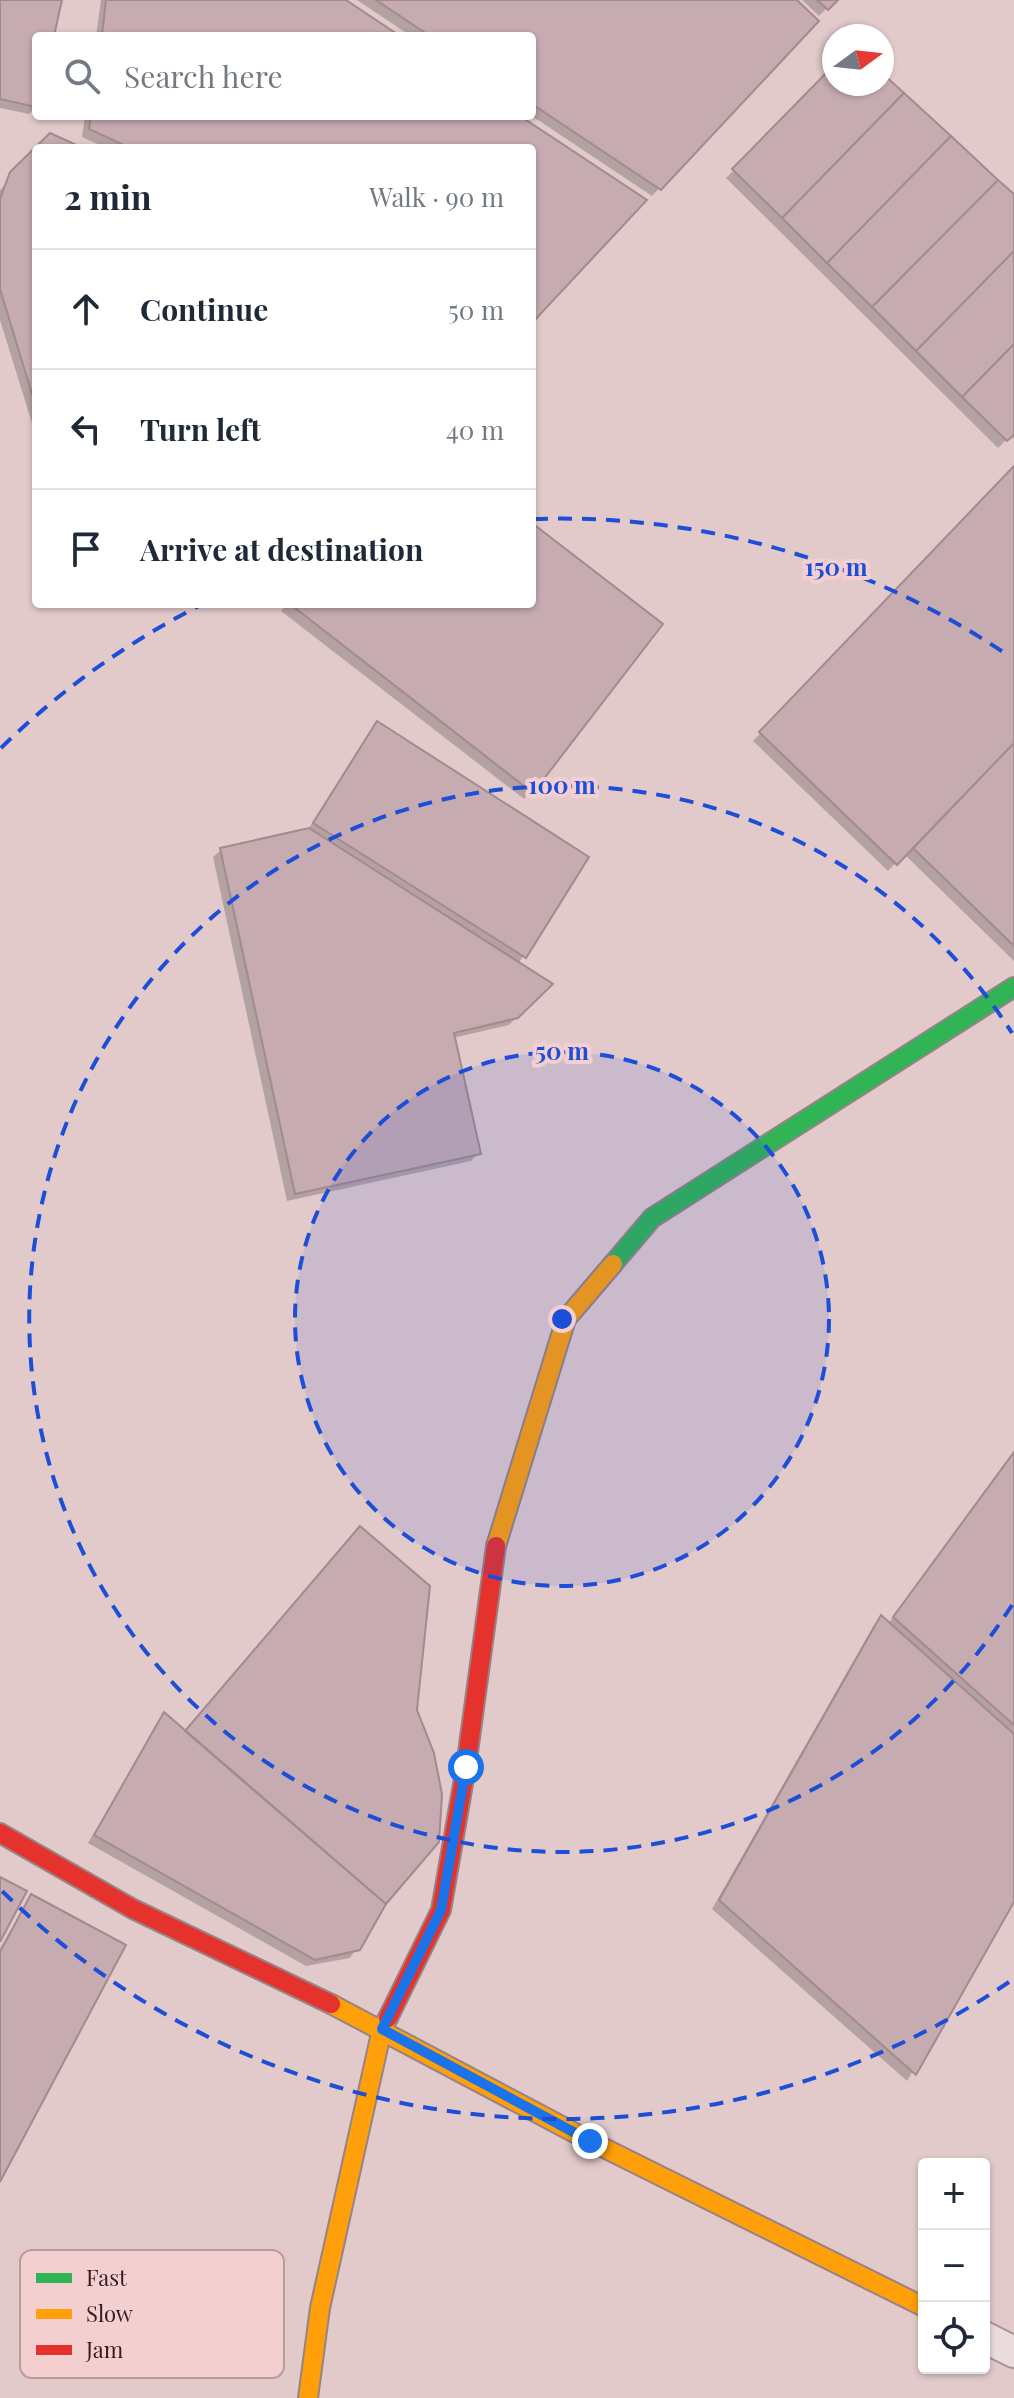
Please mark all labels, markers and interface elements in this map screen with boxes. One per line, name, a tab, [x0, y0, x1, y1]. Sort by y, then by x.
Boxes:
north arrow	[822, 24, 894, 96]
search box	[32, 32, 536, 120]
icon: search	[60, 54, 104, 98]
text: Search here	[124, 56, 283, 96]
text: 2 min	[64, 173, 152, 219]
text: Walk · 90 m	[369, 179, 504, 214]
icon: ahead	[64, 287, 108, 331]
text: Continue	[140, 289, 268, 329]
text: 50 m	[448, 292, 504, 327]
icon: left	[64, 407, 108, 451]
text: Turn left	[140, 409, 261, 449]
text: 40 m	[446, 412, 504, 447]
icon: arrive	[64, 527, 108, 571]
text: Arrive at destination	[140, 529, 423, 569]
text: 150 m	[805, 550, 868, 582]
text: 100 m	[528, 768, 596, 800]
text: 50 m	[535, 1034, 589, 1066]
centre of rings	[548, 1305, 576, 1333]
route start	[448, 1749, 484, 1785]
route end	[572, 2123, 608, 2159]
map controls	[918, 2158, 990, 2374]
button: +	[918, 2158, 990, 2230]
button: −	[918, 2230, 990, 2302]
legend	[20, 2250, 284, 2378]
text: Fast	[86, 2262, 128, 2292]
text: Slow	[86, 2298, 133, 2328]
button: locate	[918, 2302, 990, 2374]
text: Jam	[85, 2334, 124, 2364]

